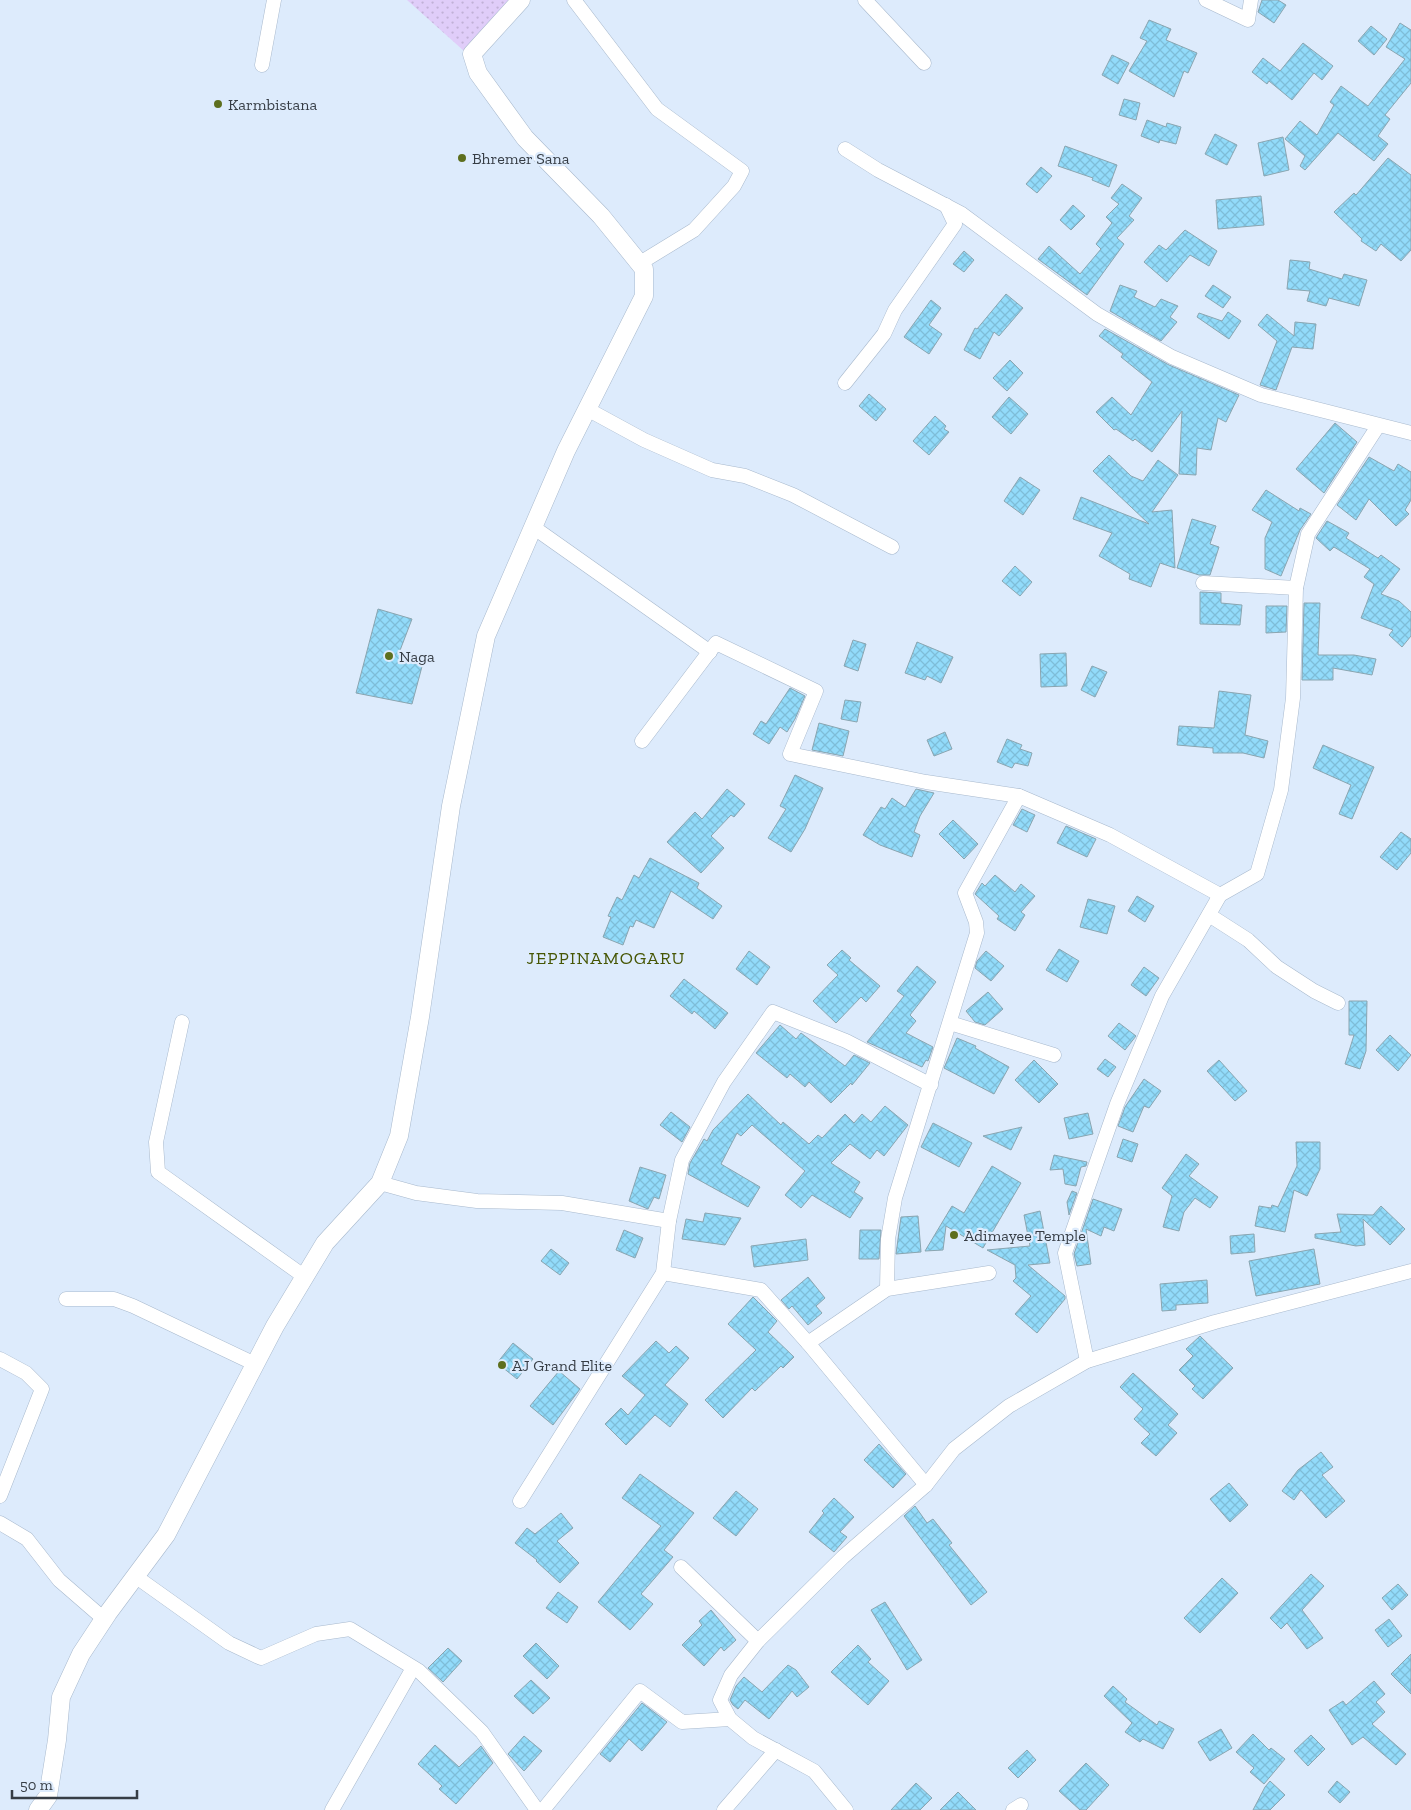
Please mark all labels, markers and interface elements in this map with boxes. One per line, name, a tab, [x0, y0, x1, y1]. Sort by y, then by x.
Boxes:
place label: Karmbistana	[228, 95, 317, 114]
marker: Karmbistana	[212, 98, 224, 110]
place label: Bhremer Sana	[472, 149, 570, 168]
marker: Bhremer Sana	[456, 152, 468, 164]
place label: Naga	[399, 647, 435, 666]
marker: Naga	[383, 650, 395, 662]
district label: JEPPINAMOGARU	[526, 947, 686, 969]
place label: Adimayee Temple	[964, 1226, 1086, 1245]
marker: Adimayee Temple	[948, 1229, 960, 1241]
place label: AJ Grand Elite	[512, 1356, 612, 1375]
marker: AJ Grand Elite	[496, 1359, 508, 1371]
scale bar	[12, 1768, 138, 1800]
text: 50 m	[20, 1776, 53, 1794]

